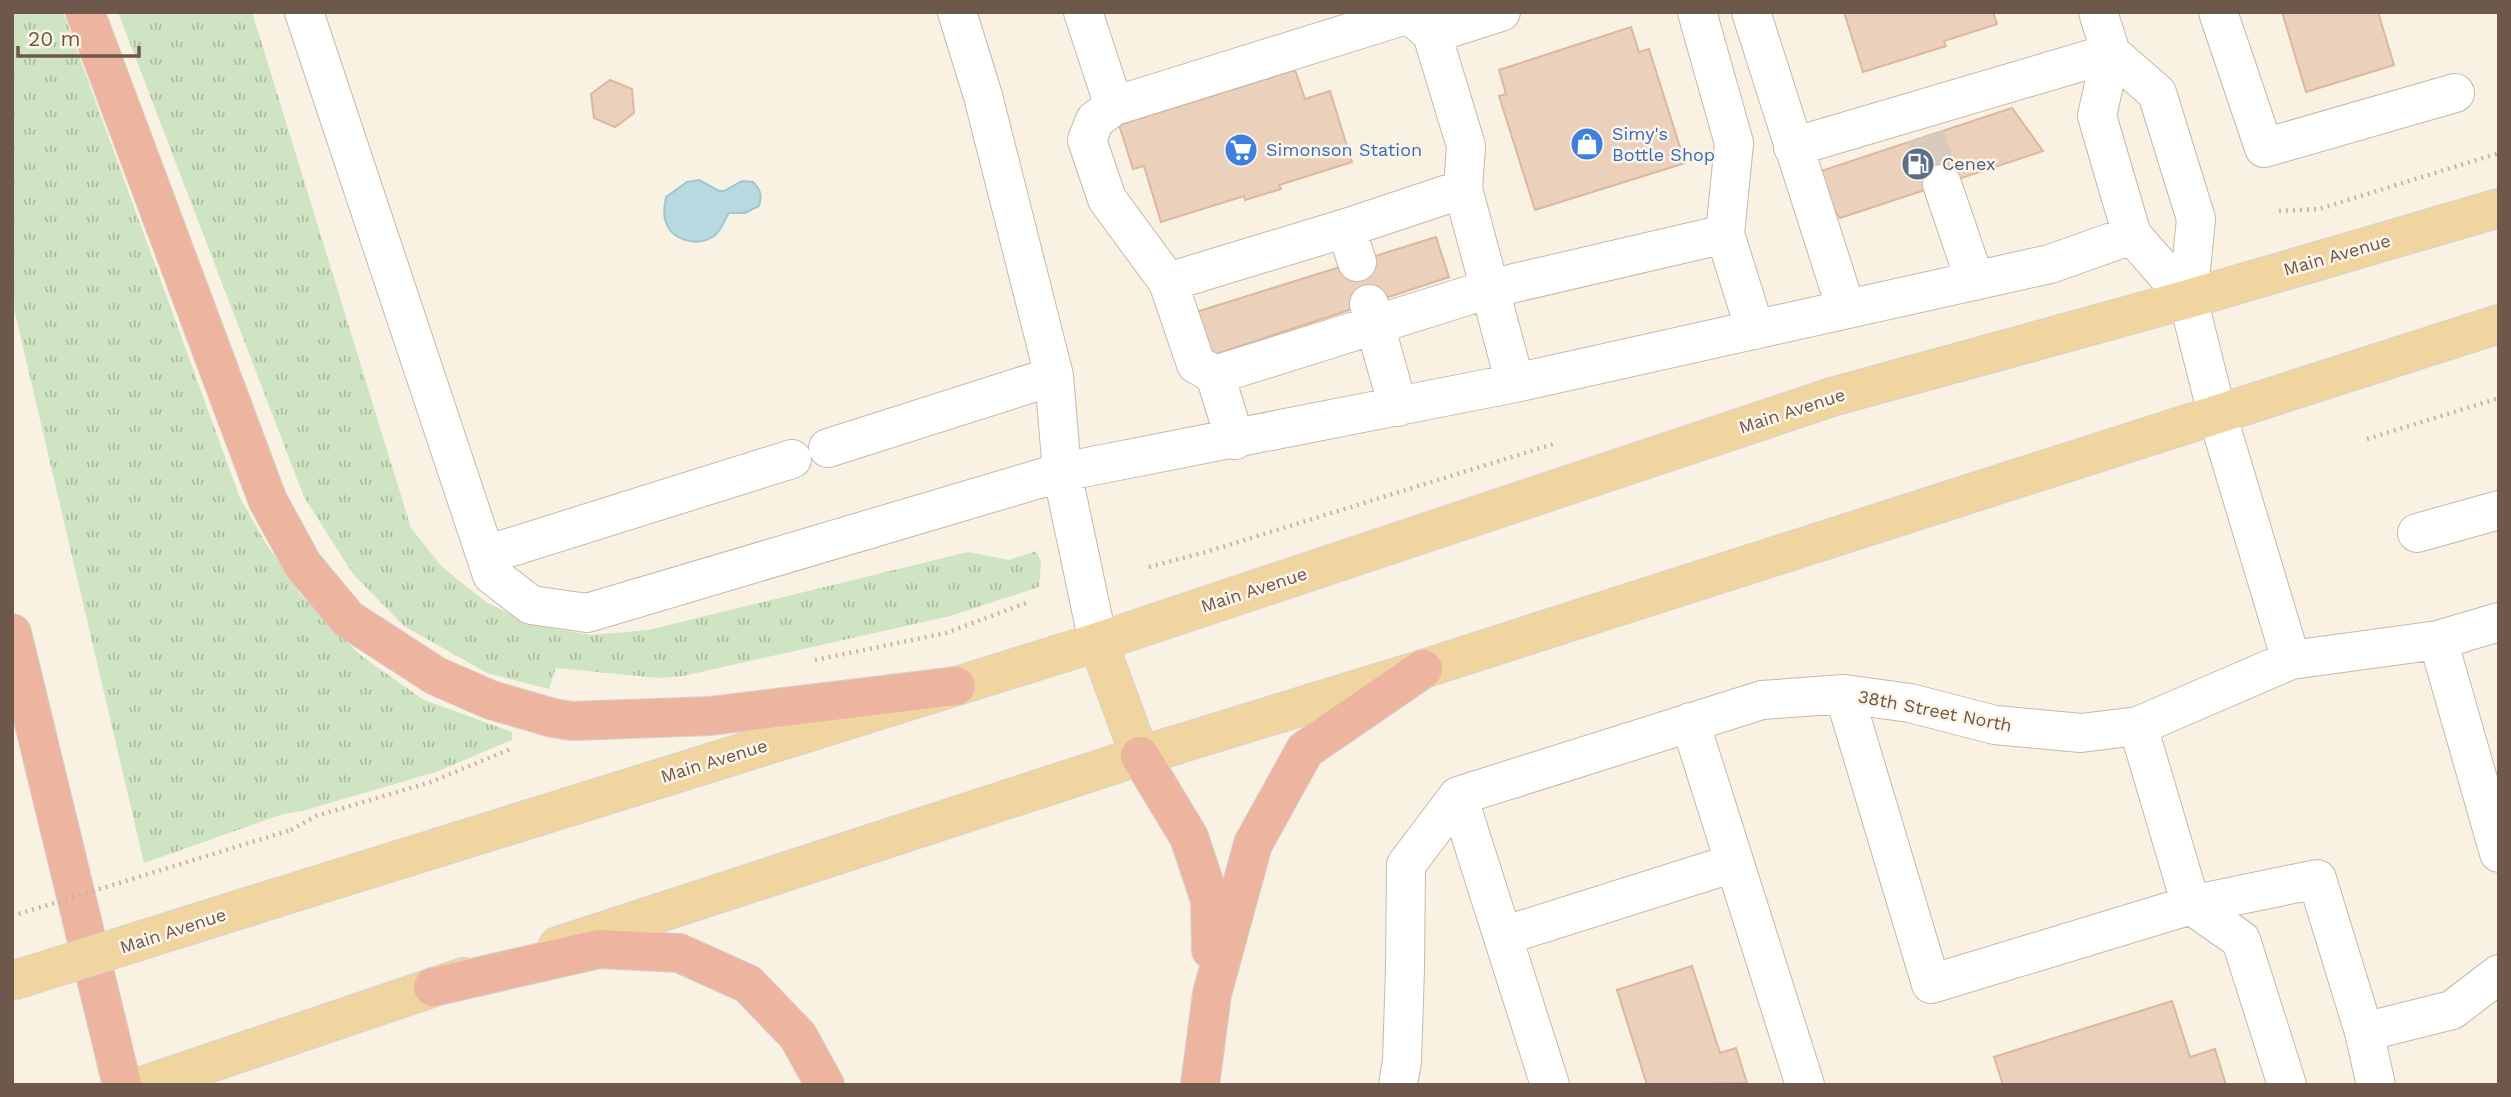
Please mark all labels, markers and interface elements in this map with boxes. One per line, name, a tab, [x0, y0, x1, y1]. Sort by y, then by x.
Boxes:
scale bar	[18, 14, 138, 58]
text: 20 m	[28, 26, 80, 51]
place label: Simy's Bottle Shop	[1612, 123, 1715, 165]
shop icon: Simy's Bottle Shop	[1568, 125, 1606, 163]
supermarket icon: Simonson Station	[1222, 131, 1260, 169]
place label: Simonson Station	[1266, 139, 1422, 160]
fuel station icon: Cenex	[1899, 145, 1937, 183]
place label: Cenex	[1942, 153, 1996, 174]
street label: Main Avenue	[2281, 229, 2393, 280]
street label: Main Avenue	[1736, 383, 1848, 438]
street label: Main Avenue	[1198, 562, 1310, 617]
street label: 38th Street North	[1856, 685, 2014, 736]
street label: Main Avenue	[658, 734, 770, 787]
street label: Main Avenue	[117, 903, 229, 958]

